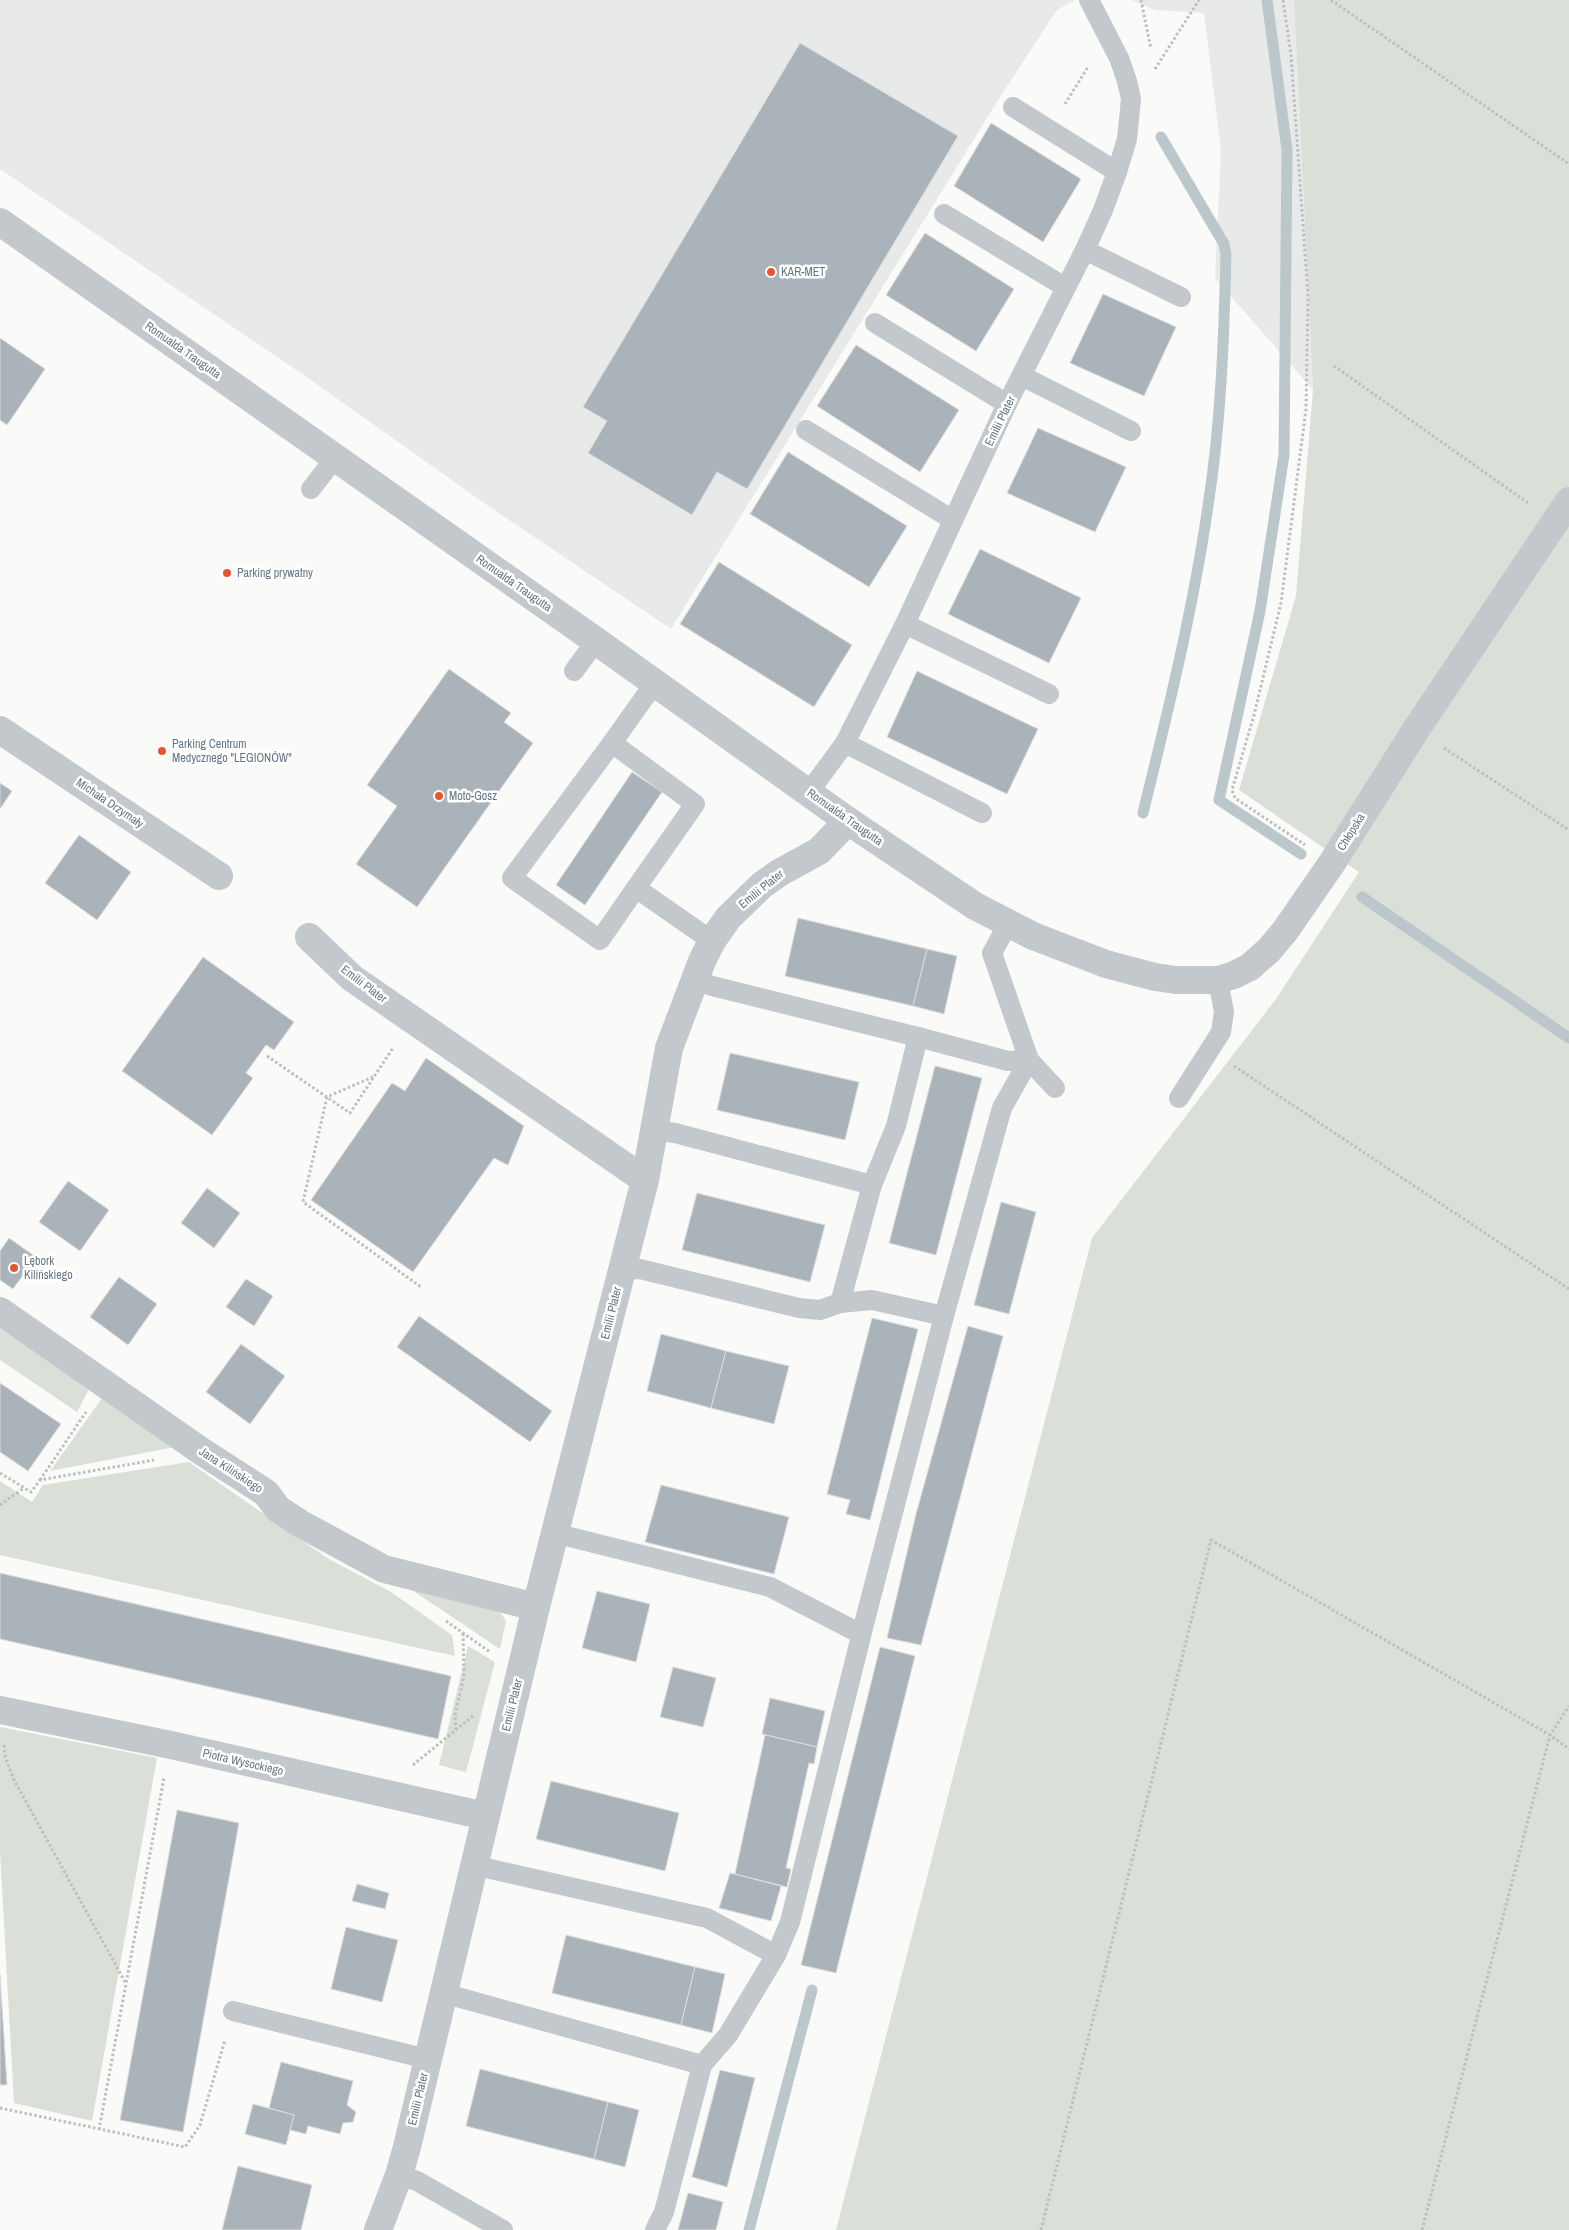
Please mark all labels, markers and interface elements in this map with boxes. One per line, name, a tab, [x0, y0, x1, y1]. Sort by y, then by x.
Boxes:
place label: KAR-MET	[781, 264, 825, 280]
marker: KAR-MET	[765, 266, 777, 278]
street label: Romualda Traugutta	[142, 318, 225, 382]
street label: Emilii Plater	[981, 393, 1019, 449]
street label: Romualda Traugutta	[473, 551, 556, 615]
place label: Parking prywatny	[237, 565, 313, 581]
marker: Parking prywatny	[221, 567, 233, 579]
place label: Parking Centrum Medycznego "LEGIONÓW"	[172, 736, 292, 766]
marker: Parking Centrum Medycznego "LEGIONÓW"	[156, 745, 168, 757]
street label: Michała Drzymały	[73, 775, 147, 832]
street label: Romualda Traugutta	[804, 785, 887, 849]
place label: Moto-Gosz	[449, 788, 497, 804]
marker: Moto-Gosz	[433, 790, 445, 802]
street label: Chłopska	[1333, 810, 1369, 854]
street label: Emilii Plater	[735, 865, 787, 912]
street label: Emilii Plater	[338, 961, 391, 1007]
place label: Lębork Kilińskiego	[24, 1253, 73, 1283]
marker: Lębork Kilińskiego	[8, 1262, 20, 1274]
street label: Emilii Plater	[597, 1284, 625, 1341]
street label: Jana Kilińskiego	[196, 1443, 266, 1497]
street label: Emilii Plater	[498, 1676, 526, 1733]
street label: Piotra Wysockiego	[201, 1745, 285, 1779]
street label: Emilii Plater	[404, 2070, 432, 2127]

